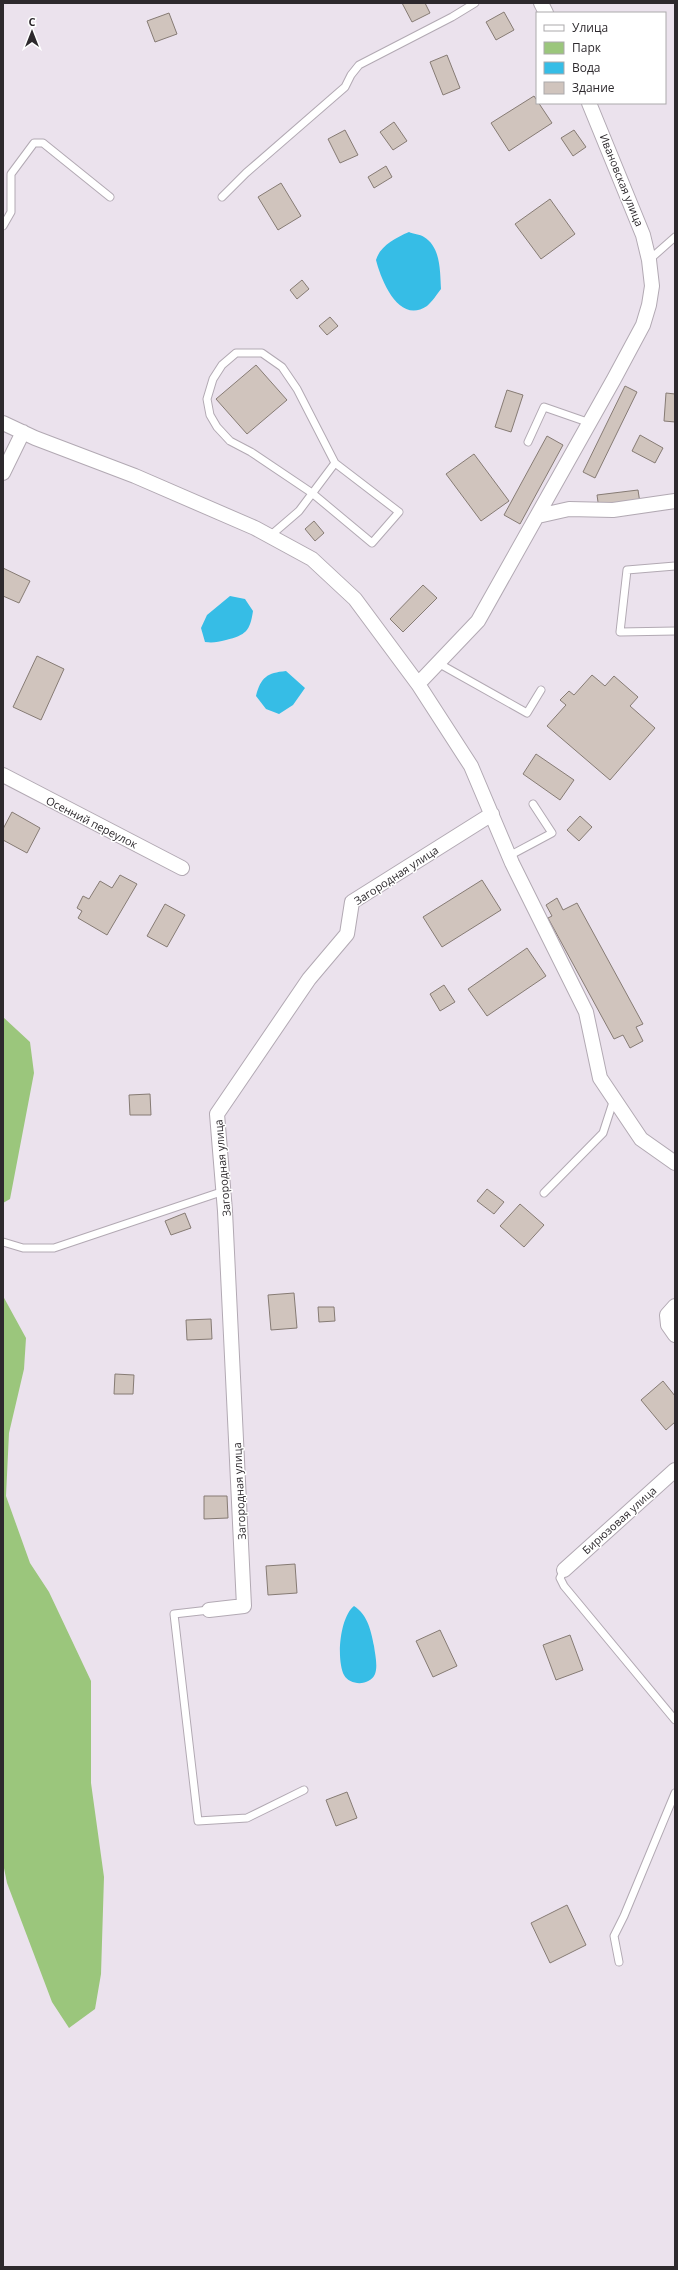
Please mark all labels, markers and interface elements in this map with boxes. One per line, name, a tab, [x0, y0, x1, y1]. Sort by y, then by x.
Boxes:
north arrow	[12, 12, 52, 52]
legend	[536, 12, 666, 104]
text: С	[28, 14, 36, 29]
text: Улица	[572, 19, 608, 36]
text: Парк	[572, 39, 602, 56]
text: Вода	[572, 59, 601, 76]
text: Здание	[572, 79, 615, 96]
street label: Ивановская улица	[597, 132, 647, 228]
street label: Осенний переулок	[44, 792, 141, 852]
street label: Загородная улица	[351, 842, 441, 908]
street label: Загородная улица	[210, 1119, 234, 1217]
street label: Загородная улица	[229, 1442, 249, 1540]
street label: Бирюзовая улица	[579, 1483, 659, 1557]

